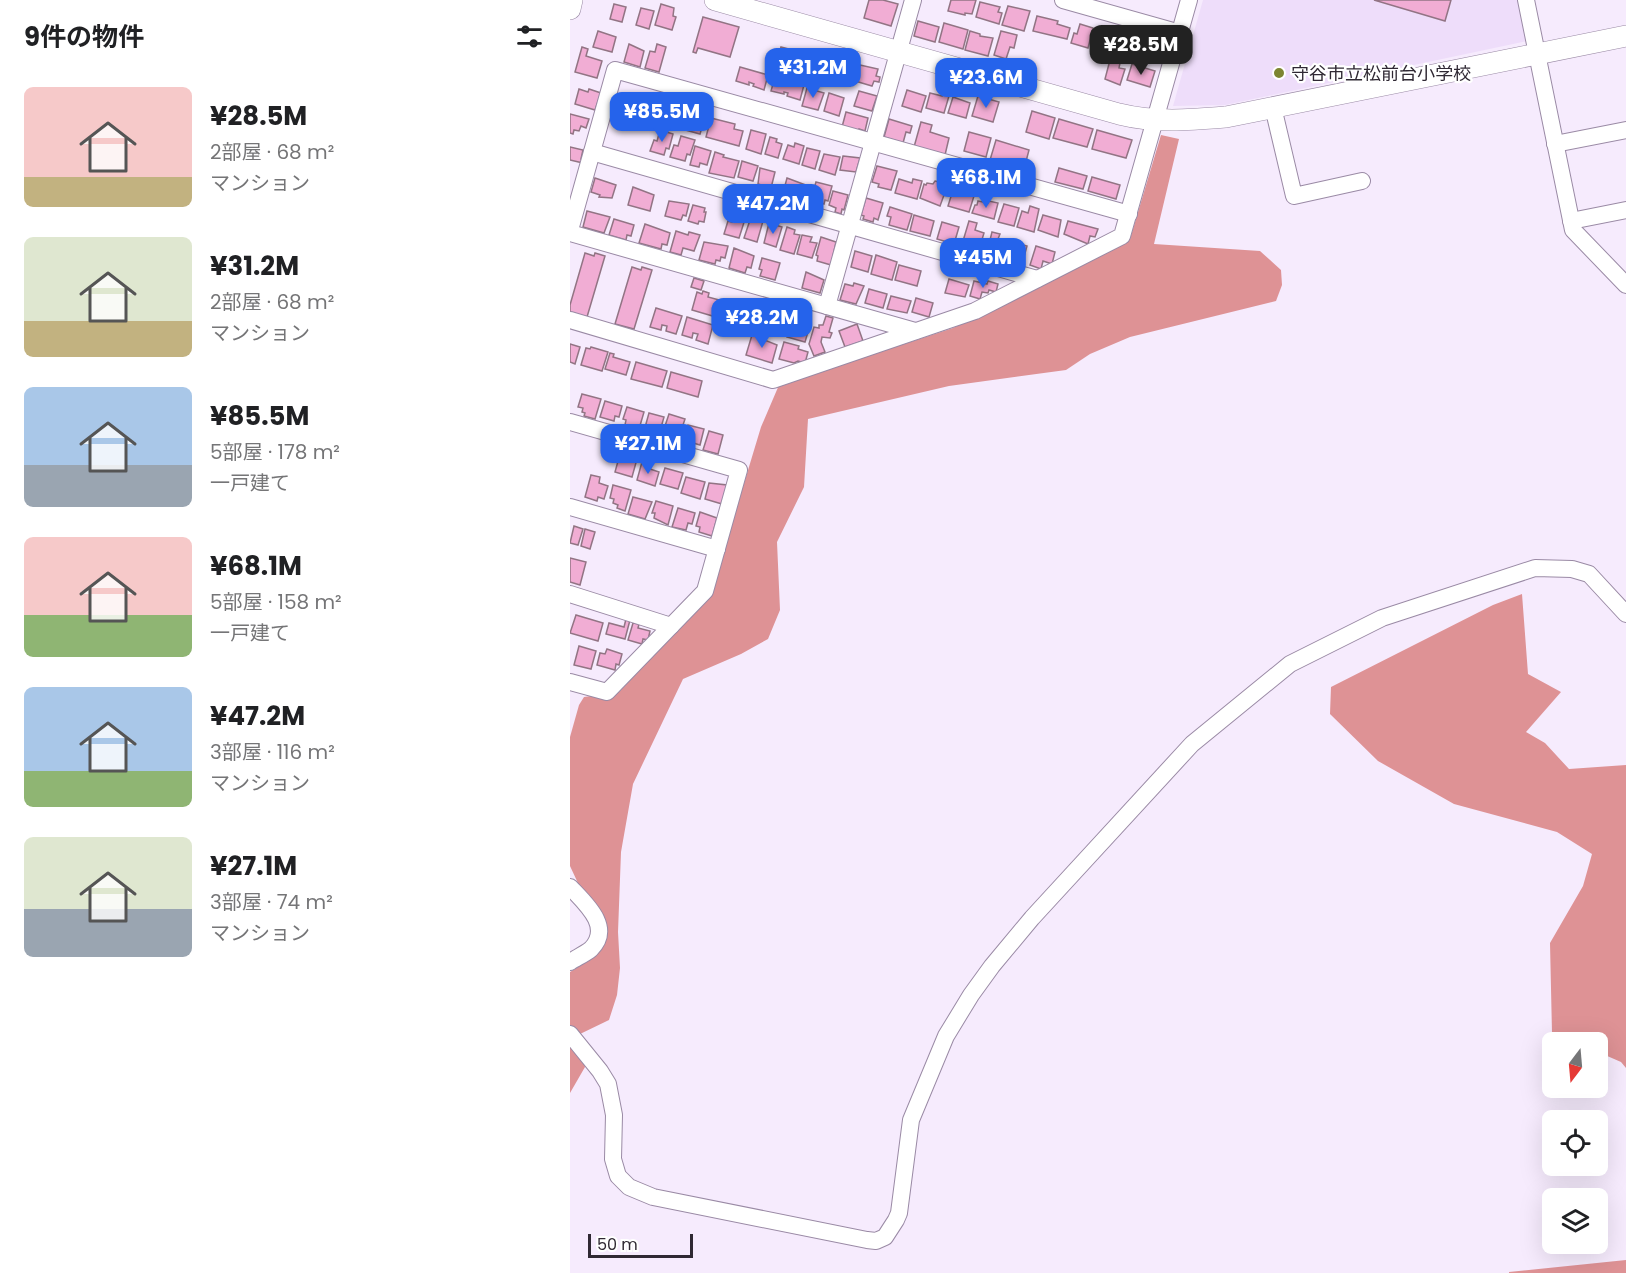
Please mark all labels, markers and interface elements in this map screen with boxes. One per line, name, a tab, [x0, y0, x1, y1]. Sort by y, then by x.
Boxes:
text: 9件の物件	[24, 19, 144, 55]
icon: filters	[513, 20, 546, 53]
pin: ¥28.5M	[1092, 25, 1190, 76]
text: ¥28.5M	[1104, 30, 1178, 58]
pin: ¥31.2M	[764, 48, 862, 99]
text: ¥31.2M	[779, 53, 847, 81]
pin: ¥23.6M	[937, 58, 1035, 109]
place label: 守谷市立松前台小学校	[1291, 61, 1471, 86]
text: ¥23.6M	[949, 63, 1023, 91]
marker: 守谷市立松前台小学校	[1272, 66, 1286, 80]
pin: ¥85.5M	[613, 92, 711, 143]
text: ¥85.5M	[624, 97, 700, 125]
text: ¥28.5M	[210, 98, 307, 134]
icon: home	[72, 111, 144, 183]
text: 2部屋 · 68 m²	[210, 138, 334, 166]
pin: ¥68.1M	[937, 158, 1035, 209]
text: ¥68.1M	[951, 163, 1021, 191]
text: マンション	[210, 169, 310, 197]
pin: ¥47.2M	[724, 184, 822, 235]
text: ¥47.2M	[736, 189, 810, 217]
pin: ¥45M	[947, 238, 1019, 289]
text: ¥45M	[954, 243, 1012, 271]
text: ¥31.2M	[210, 248, 299, 284]
icon: home	[72, 261, 144, 333]
text: 2部屋 · 68 m²	[210, 288, 334, 316]
pin: ¥28.2M	[713, 298, 811, 349]
text: ¥28.2M	[725, 303, 799, 331]
text: マンション	[210, 319, 310, 347]
text: ¥85.5M	[210, 398, 309, 434]
icon: home	[72, 411, 144, 483]
pin: ¥27.1M	[599, 424, 697, 475]
text: ¥27.1M	[614, 429, 682, 457]
text: 5部屋 · 178 m²	[210, 438, 340, 466]
text: 一戸建て	[210, 469, 290, 497]
text: ¥68.1M	[210, 548, 302, 584]
icon: home	[72, 561, 144, 633]
text: 5部屋 · 158 m²	[210, 588, 342, 616]
text: 一戸建て	[210, 619, 290, 647]
text: ¥47.2M	[210, 698, 305, 734]
icon: home	[72, 711, 144, 783]
text: 3部屋 · 116 m²	[210, 738, 335, 766]
text: マンション	[210, 769, 310, 797]
text: ¥27.1M	[210, 848, 297, 884]
icon: home	[72, 861, 144, 933]
text: 3部屋 · 74 m²	[210, 888, 333, 916]
text: マンション	[210, 919, 310, 947]
north arrow	[1542, 1032, 1608, 1098]
map controls	[1542, 1032, 1608, 1254]
button: locate	[1542, 1110, 1608, 1176]
button: layers	[1542, 1188, 1608, 1254]
scale bar	[588, 1231, 693, 1258]
text: 50 m	[597, 1233, 638, 1256]

